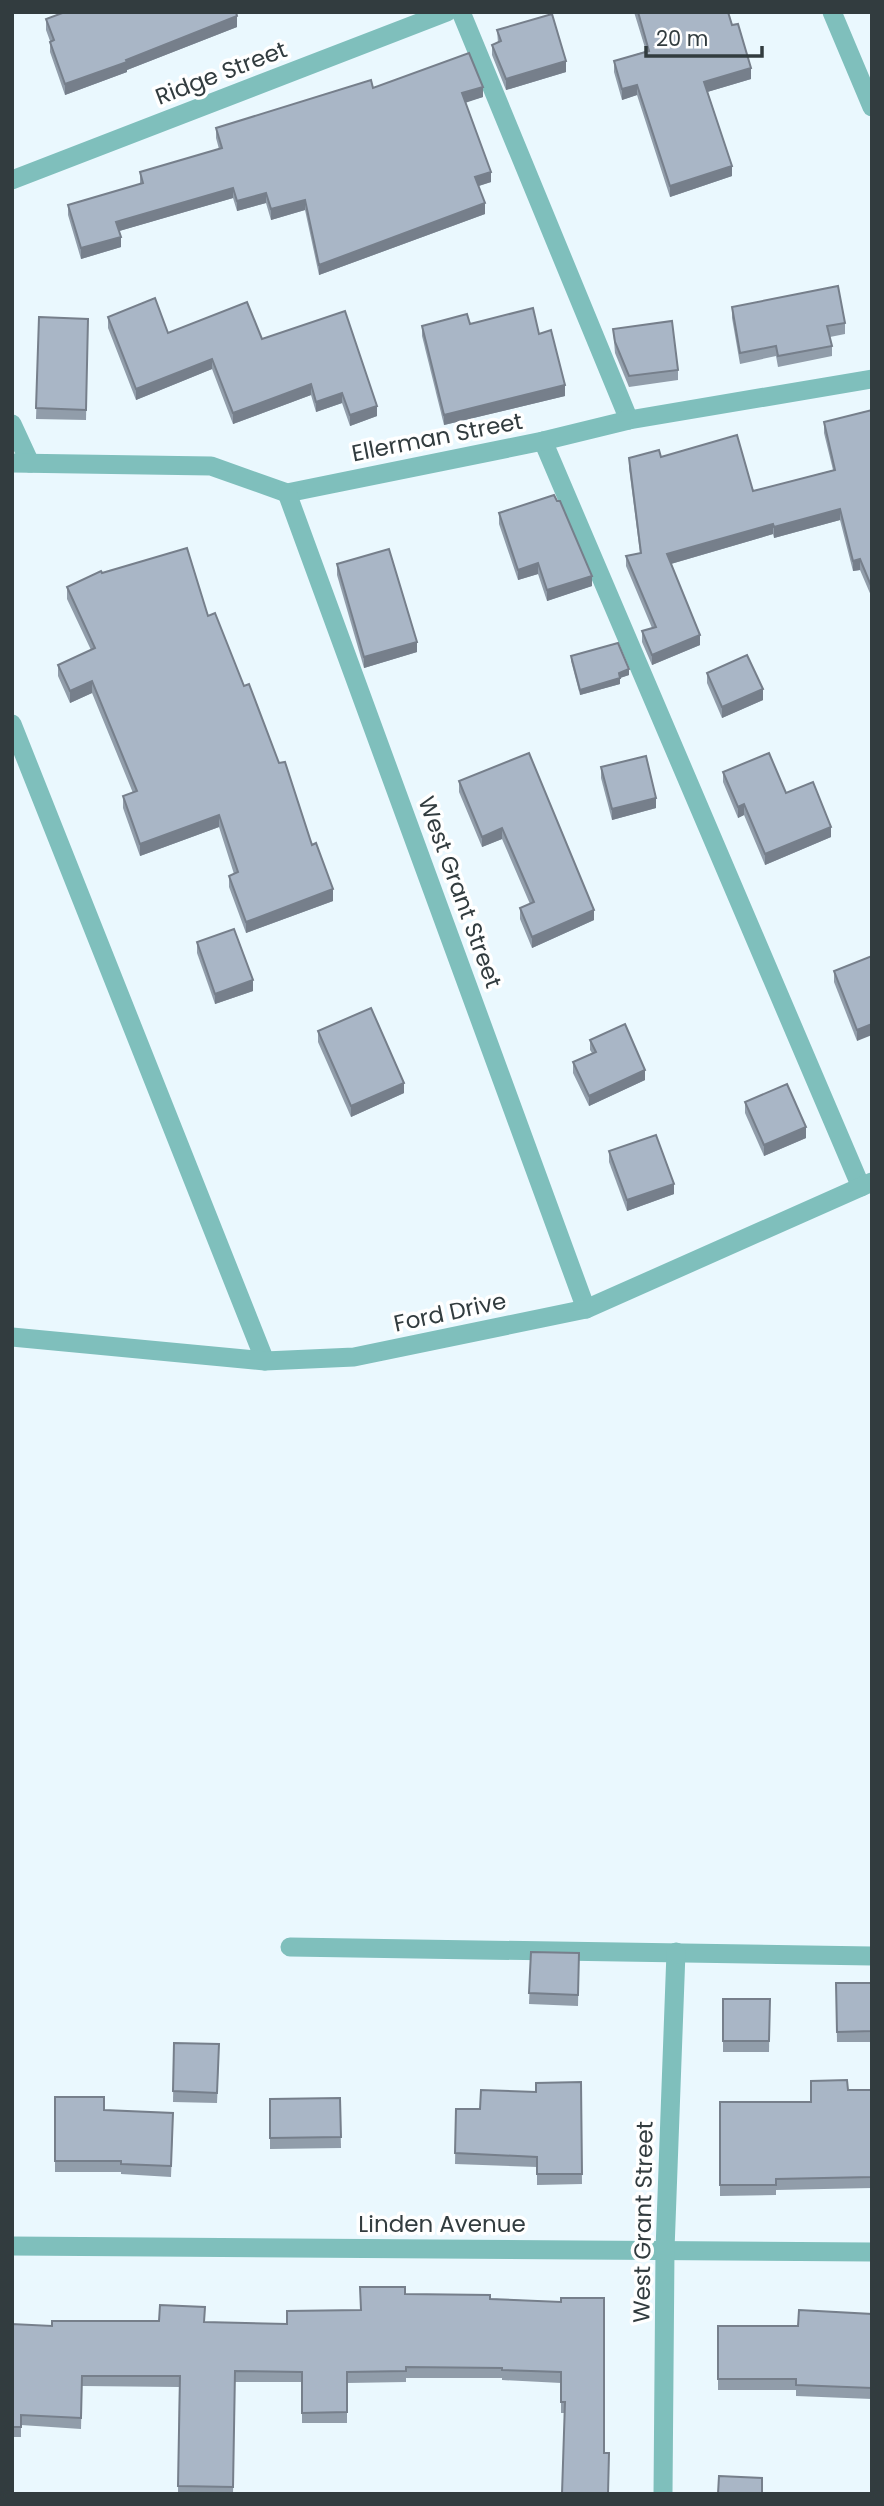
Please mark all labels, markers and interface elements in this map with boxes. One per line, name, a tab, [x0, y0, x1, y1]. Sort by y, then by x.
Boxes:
scale bar	[646, 14, 762, 58]
text: 20 m	[656, 24, 709, 53]
street label: Ridge Street	[151, 33, 291, 113]
street label: Ellerman Street	[349, 405, 525, 469]
street label: West Grant Street	[410, 792, 510, 992]
street label: Ford Drive	[391, 1284, 509, 1340]
street label: West Grant Street	[625, 2121, 661, 2323]
street label: Linden Avenue	[358, 2208, 526, 2240]

